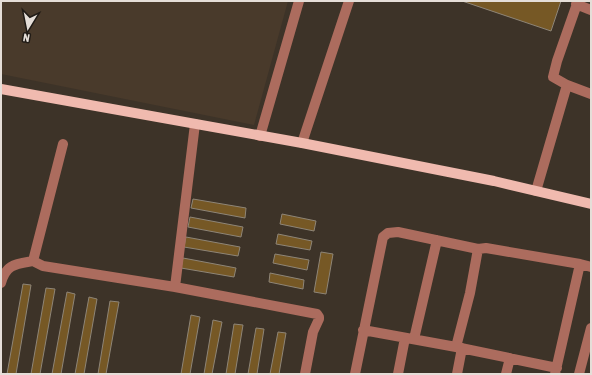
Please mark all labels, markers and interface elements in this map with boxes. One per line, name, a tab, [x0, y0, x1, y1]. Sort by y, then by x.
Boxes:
north arrow	[8, 8, 48, 48]
text: N	[22, 31, 31, 44]

